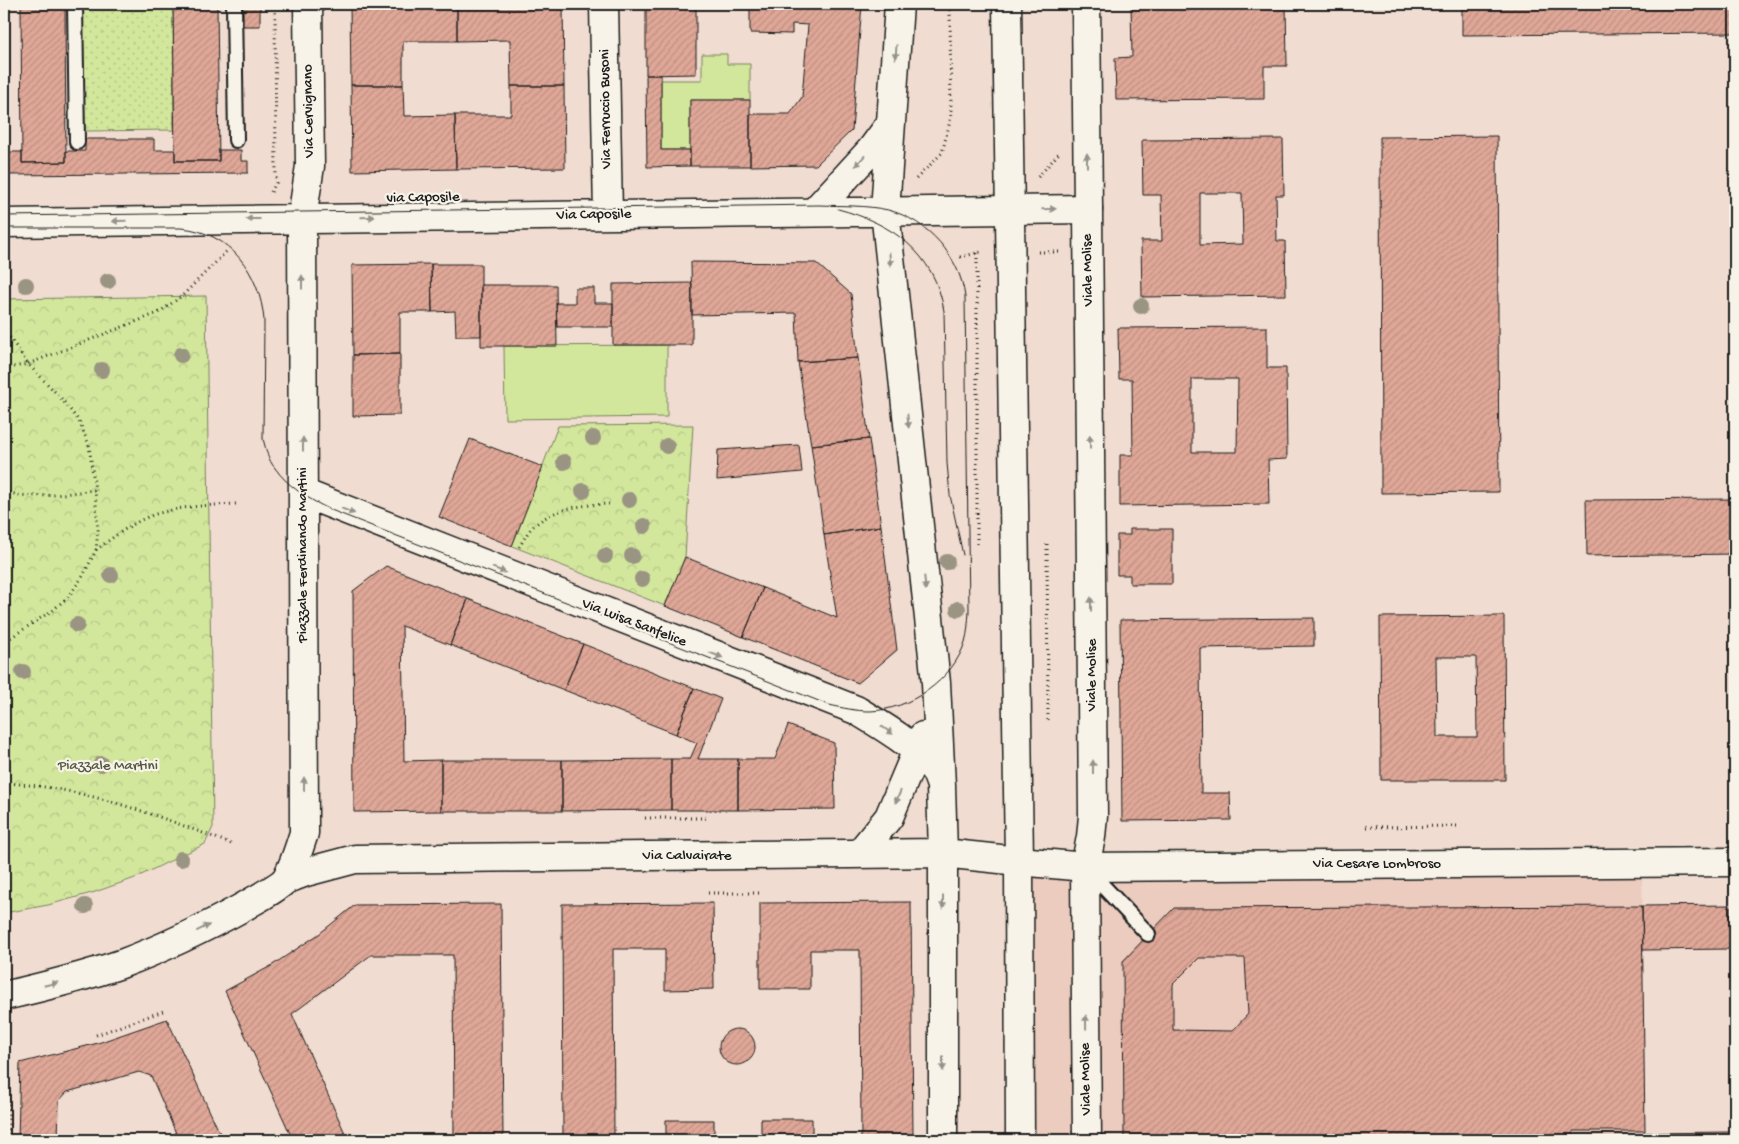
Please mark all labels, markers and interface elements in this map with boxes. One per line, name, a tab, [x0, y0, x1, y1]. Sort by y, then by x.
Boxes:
one-way arrow	[892, 45, 900, 61]
street label: Via Ferruccio Busoni	[596, 49, 616, 170]
street label: Via Cervignano	[299, 64, 319, 159]
one-way arrow	[1083, 152, 1091, 168]
one-way arrow	[855, 154, 866, 167]
street label: via Caposile	[386, 188, 460, 208]
street label: Via Caposile	[555, 205, 632, 225]
one-way arrow	[1041, 205, 1057, 213]
one-way arrow	[361, 213, 377, 221]
one-way arrow	[245, 215, 261, 223]
one-way arrow	[111, 217, 127, 225]
street label: Viale Molise	[1078, 233, 1098, 307]
one-way arrow	[886, 252, 894, 268]
one-way arrow	[298, 273, 306, 289]
one-way arrow	[904, 413, 912, 429]
one-way arrow	[1086, 434, 1094, 450]
one-way arrow	[299, 436, 307, 452]
street label: Piazzale Ferdinando Martini	[294, 467, 312, 644]
one-way arrow	[341, 507, 356, 515]
one-way arrow	[492, 567, 506, 575]
one-way arrow	[921, 575, 929, 591]
street label: Via Luisa Sanfelice	[578, 594, 689, 651]
one-way arrow	[1087, 596, 1095, 612]
street label: Viale Molise	[1083, 638, 1101, 712]
one-way arrow	[709, 651, 724, 659]
one-way arrow	[880, 725, 894, 735]
park label: Piazzale Martini	[57, 757, 158, 775]
one-way arrow	[1088, 759, 1096, 775]
one-way arrow	[300, 776, 308, 792]
one-way arrow	[893, 790, 901, 804]
street label: Via Calvairate	[642, 847, 732, 865]
street label: Via Cesare Lombroso	[1312, 855, 1441, 873]
one-way arrow	[939, 894, 947, 910]
one-way arrow	[196, 924, 210, 932]
one-way arrow	[44, 980, 59, 988]
one-way arrow	[1082, 1013, 1090, 1029]
street label: Viale Molise	[1076, 1042, 1096, 1116]
one-way arrow	[939, 1057, 947, 1073]

